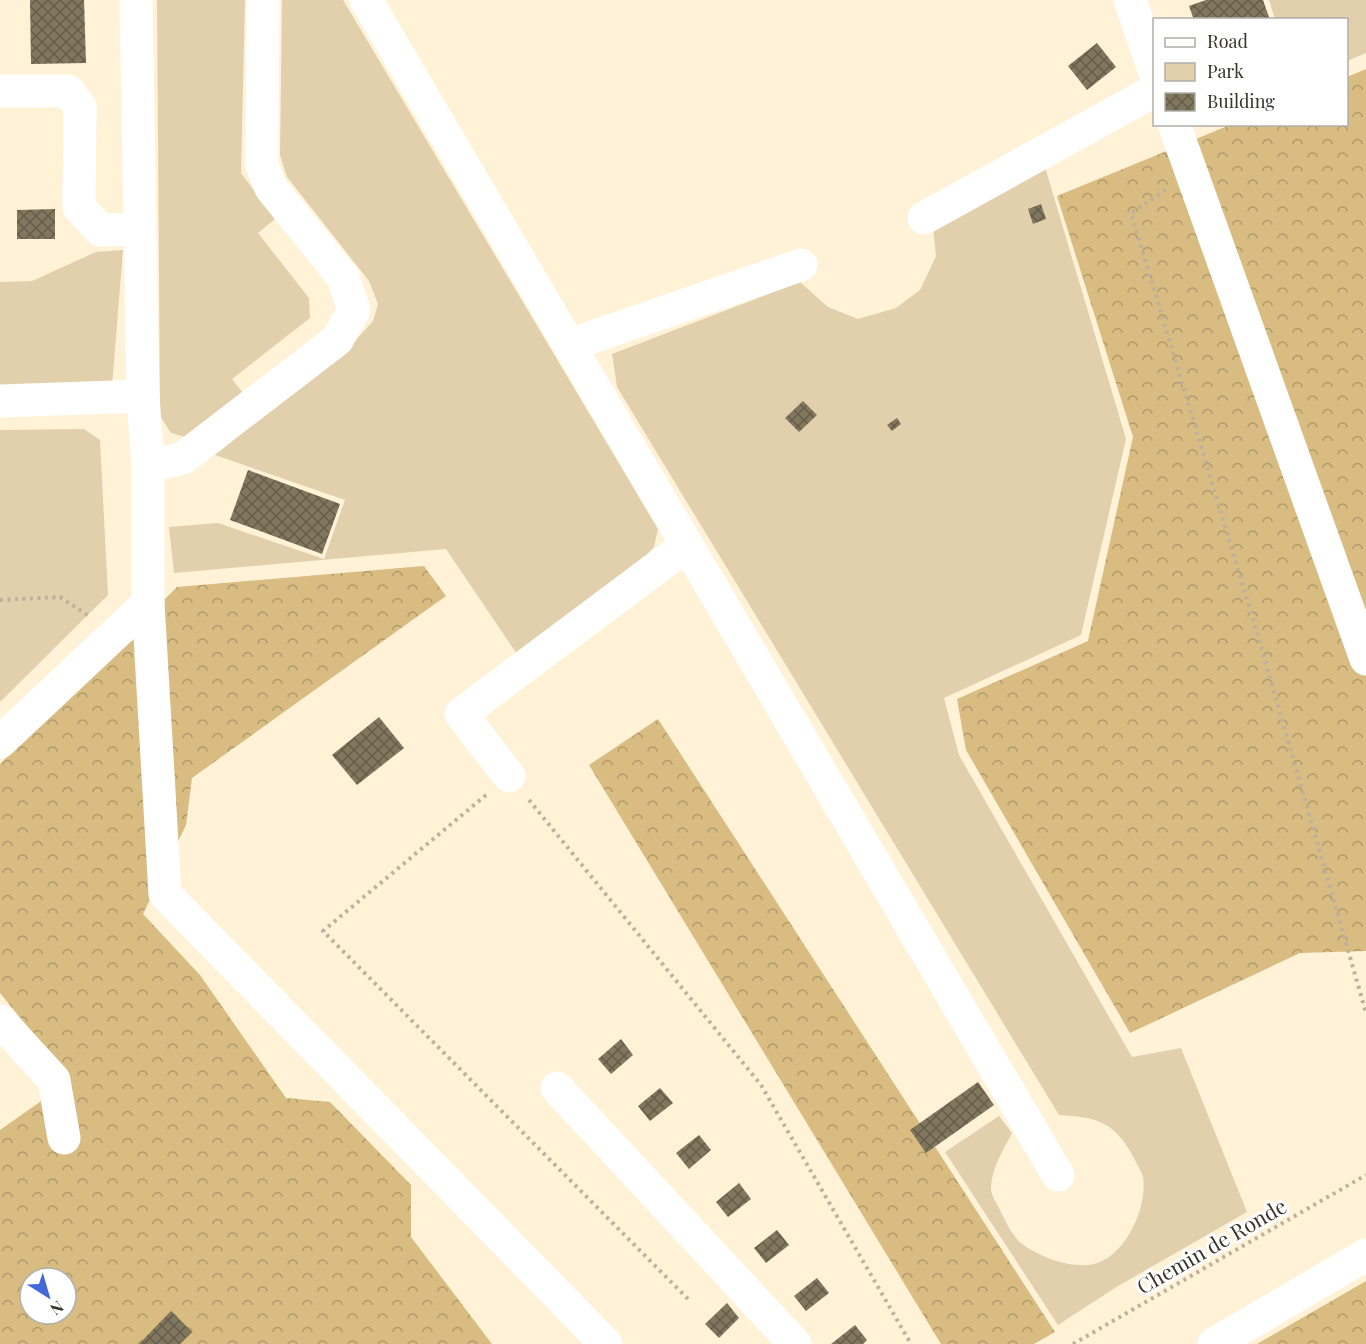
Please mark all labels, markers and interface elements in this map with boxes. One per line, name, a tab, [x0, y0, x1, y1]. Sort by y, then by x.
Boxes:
legend	[1153, 18, 1348, 126]
text: Road	[1207, 29, 1248, 53]
text: Park	[1207, 59, 1244, 83]
text: Building	[1207, 89, 1275, 113]
street label: Chemin de Ronde	[1131, 1191, 1291, 1300]
north arrow	[18, 1266, 78, 1326]
text: N	[46, 1297, 68, 1321]

